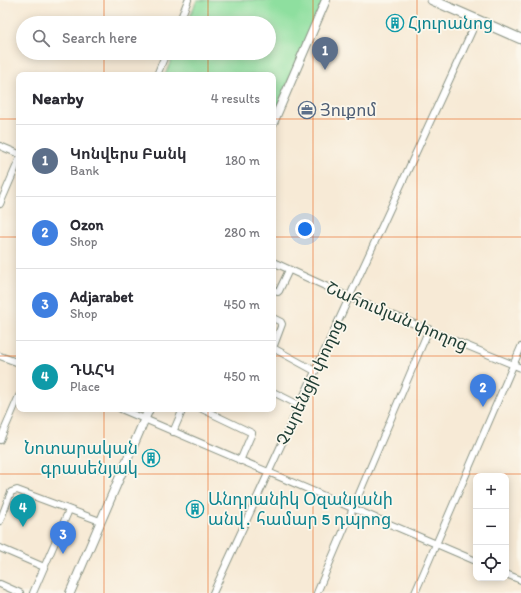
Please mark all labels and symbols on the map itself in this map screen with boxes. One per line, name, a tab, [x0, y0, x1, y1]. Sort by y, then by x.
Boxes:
building icon: Հյուրանոց	[385, 13, 405, 33]
place label: Հյուրանոց	[408, 13, 493, 33]
pin: 1	[312, 37, 338, 70]
office icon: Յուքոմ	[297, 100, 317, 120]
place label: Յուքոմ	[320, 100, 377, 120]
your location	[295, 219, 315, 239]
street label: Շահումյան փողոց	[323, 277, 471, 355]
street label: Չարենցի փողոց	[272, 316, 348, 448]
pin: 2	[470, 374, 496, 407]
place label: Նոտարական գրասենյակ	[24, 438, 138, 478]
building icon: Նոտարական գրասենյակ	[141, 448, 161, 468]
place label: Անդրանիկ Օզանյանի անվ․ համար 5 դպրոց	[208, 489, 393, 529]
pin: 4	[10, 494, 36, 527]
building icon: Անդրանիկ Օզանյանի անվ․ համար 5 դպրոց	[185, 499, 205, 519]
pin: 3	[50, 521, 76, 554]

